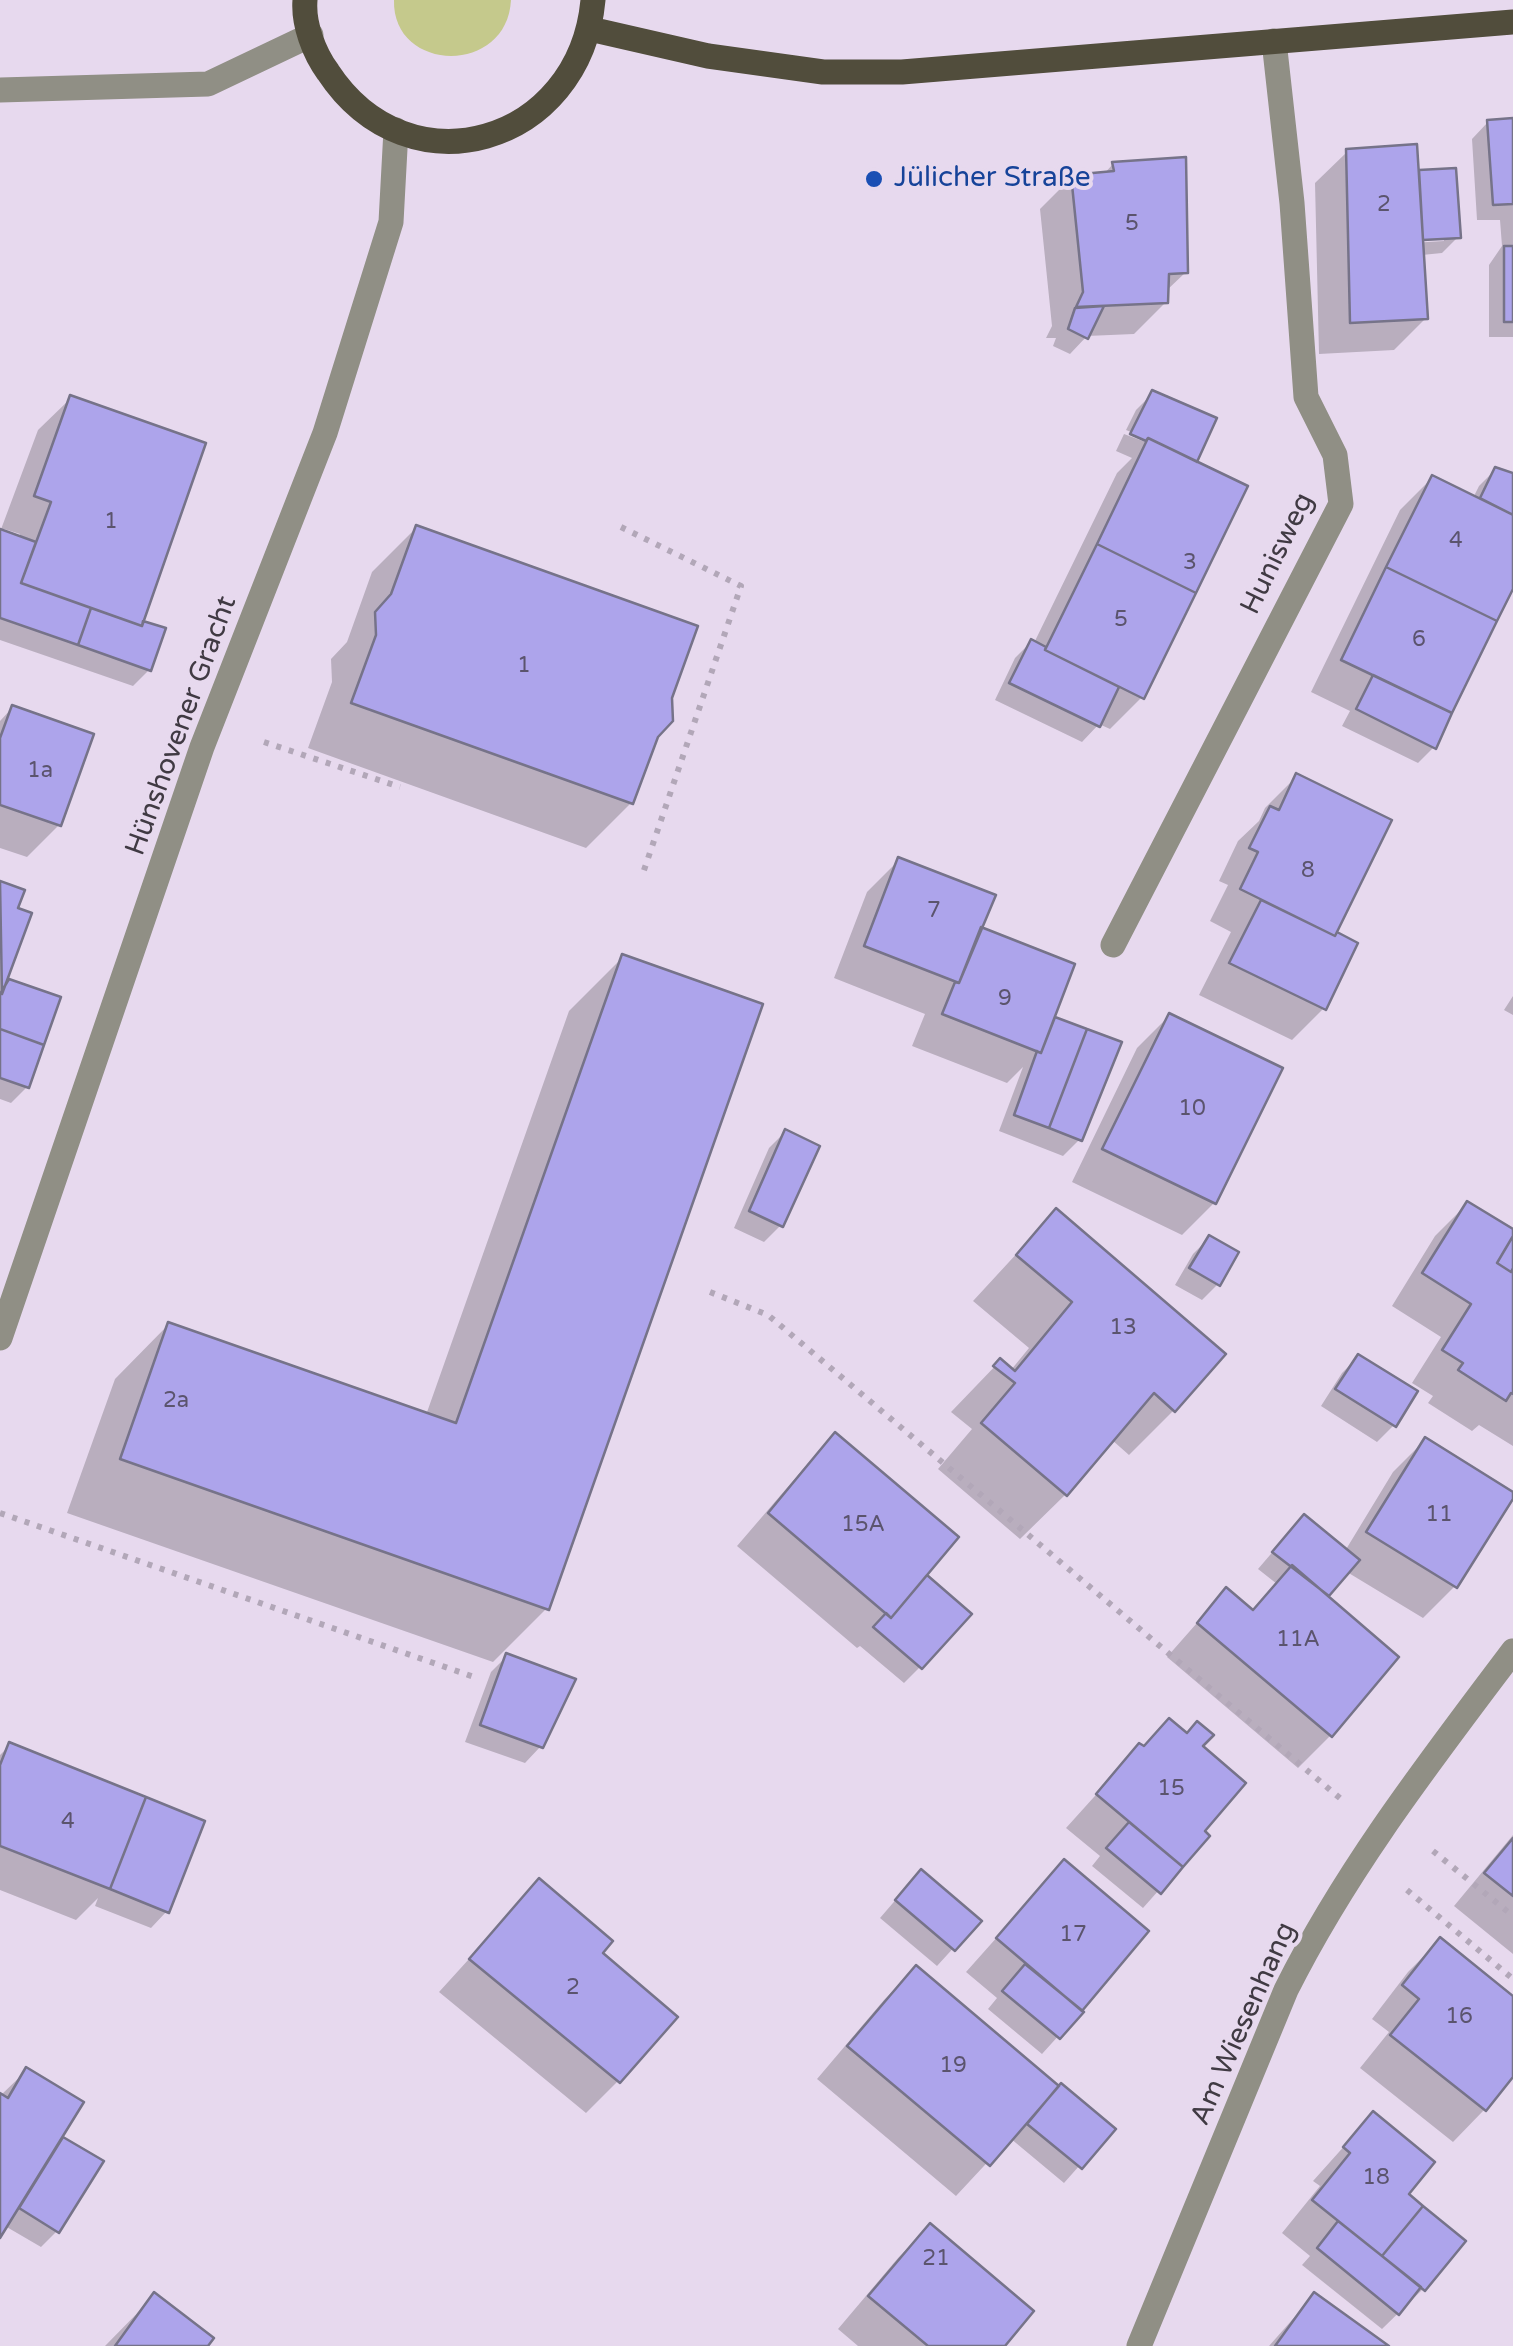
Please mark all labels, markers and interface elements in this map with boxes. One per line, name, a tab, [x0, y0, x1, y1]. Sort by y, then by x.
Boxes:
place label: Jülicher Straße	[894, 162, 1091, 196]
marker: Jülicher Straße	[863, 168, 885, 190]
house number: 2	[1377, 192, 1391, 218]
house number: 5	[1125, 211, 1139, 237]
street label: Hunisweg	[1234, 488, 1322, 620]
house number: 1	[104, 509, 118, 535]
house number: 4	[1449, 528, 1463, 554]
house number: 3	[1183, 550, 1197, 576]
street label: Hünshovener Gracht	[119, 592, 245, 860]
house number: 5	[1114, 607, 1128, 633]
house number: 6	[1412, 627, 1426, 653]
house number: 1	[517, 653, 531, 679]
house number: 1a	[27, 758, 53, 784]
house number: 8	[1301, 858, 1315, 884]
house number: 7	[927, 898, 941, 924]
house number: 9	[998, 986, 1012, 1012]
house number: 10	[1178, 1096, 1206, 1122]
house number: 13	[1109, 1315, 1137, 1341]
house number: 2a	[163, 1388, 189, 1414]
house number: 11	[1425, 1502, 1453, 1528]
house number: 15A	[841, 1512, 885, 1538]
house number: 11A	[1276, 1627, 1320, 1653]
house number: 15	[1157, 1776, 1185, 1802]
house number: 4	[61, 1809, 75, 1835]
street label: Am Wiesenhang	[1184, 1917, 1304, 2131]
house number: 17	[1059, 1922, 1087, 1948]
house number: 2	[566, 1975, 580, 2001]
house number: 16	[1445, 2004, 1473, 2030]
house number: 19	[939, 2053, 967, 2079]
house number: 18	[1362, 2165, 1390, 2191]
house number: 21	[922, 2246, 950, 2272]

